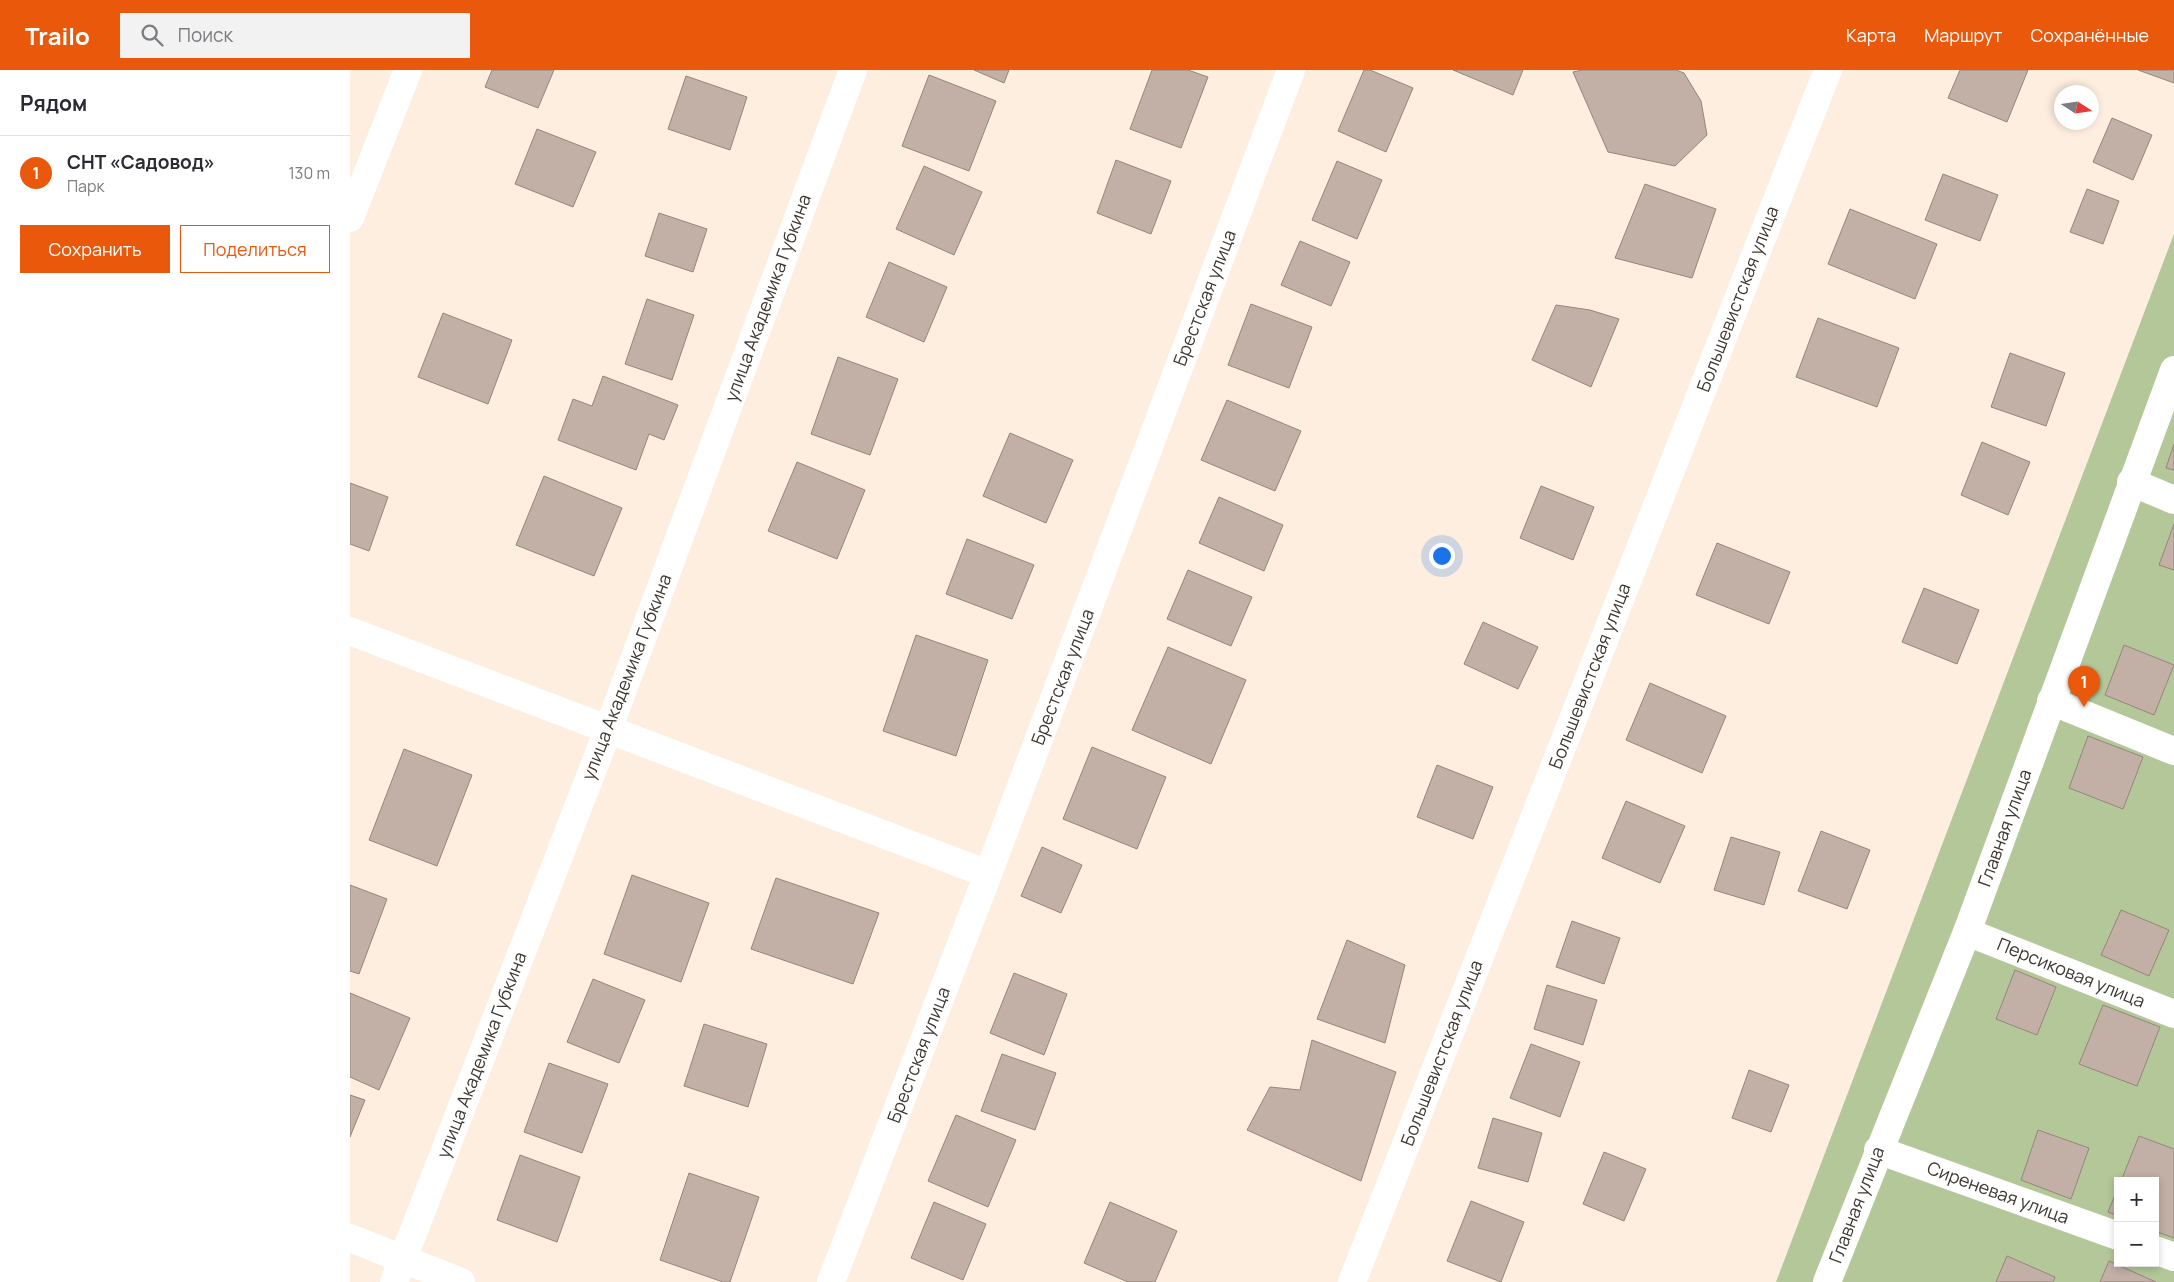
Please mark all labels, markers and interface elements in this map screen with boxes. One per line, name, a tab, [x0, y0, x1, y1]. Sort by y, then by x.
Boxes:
search box	[120, 13, 470, 58]
text: Trailo	[25, 19, 90, 52]
icon: search	[138, 21, 166, 49]
text: Поиск	[178, 22, 233, 48]
text: Карта	[1846, 23, 1896, 47]
text: Маршрут	[1924, 23, 2002, 47]
text: Сохранённые	[2030, 23, 2149, 47]
north arrow	[2054, 85, 2099, 130]
text: Рядом	[20, 89, 87, 117]
text: СНТ «Садовод»	[67, 149, 215, 175]
text: 1	[32, 162, 40, 184]
text: 130 m	[288, 162, 330, 184]
text: Парк	[67, 175, 104, 197]
street label: улица Академика Губкина	[718, 191, 816, 405]
street label: Большевистская улица	[1691, 202, 1784, 395]
button: Сохранить	[20, 225, 170, 273]
button: Поделиться	[180, 225, 330, 273]
street label: Брестская улица	[1167, 226, 1241, 369]
your location	[1429, 543, 1455, 569]
street label: улица Академика Губкина	[576, 570, 677, 783]
street label: Большевистская улица	[1543, 579, 1636, 772]
street label: Брестская улица	[1025, 605, 1099, 748]
pin: 1	[2068, 666, 2100, 707]
street label: Главная улица	[1972, 766, 2036, 890]
street label: Персиковая улица	[1994, 931, 2149, 1013]
street label: улица Академика Губкина	[431, 948, 532, 1161]
street label: Большевистская улица	[1395, 956, 1488, 1149]
street label: Брестская улица	[881, 983, 955, 1126]
street label: Главная улица	[1823, 1143, 1889, 1266]
street label: Сиреневая улица	[1924, 1155, 2073, 1229]
map controls	[2114, 1177, 2159, 1267]
button: +	[2114, 1177, 2159, 1222]
button: −	[2114, 1222, 2159, 1267]

